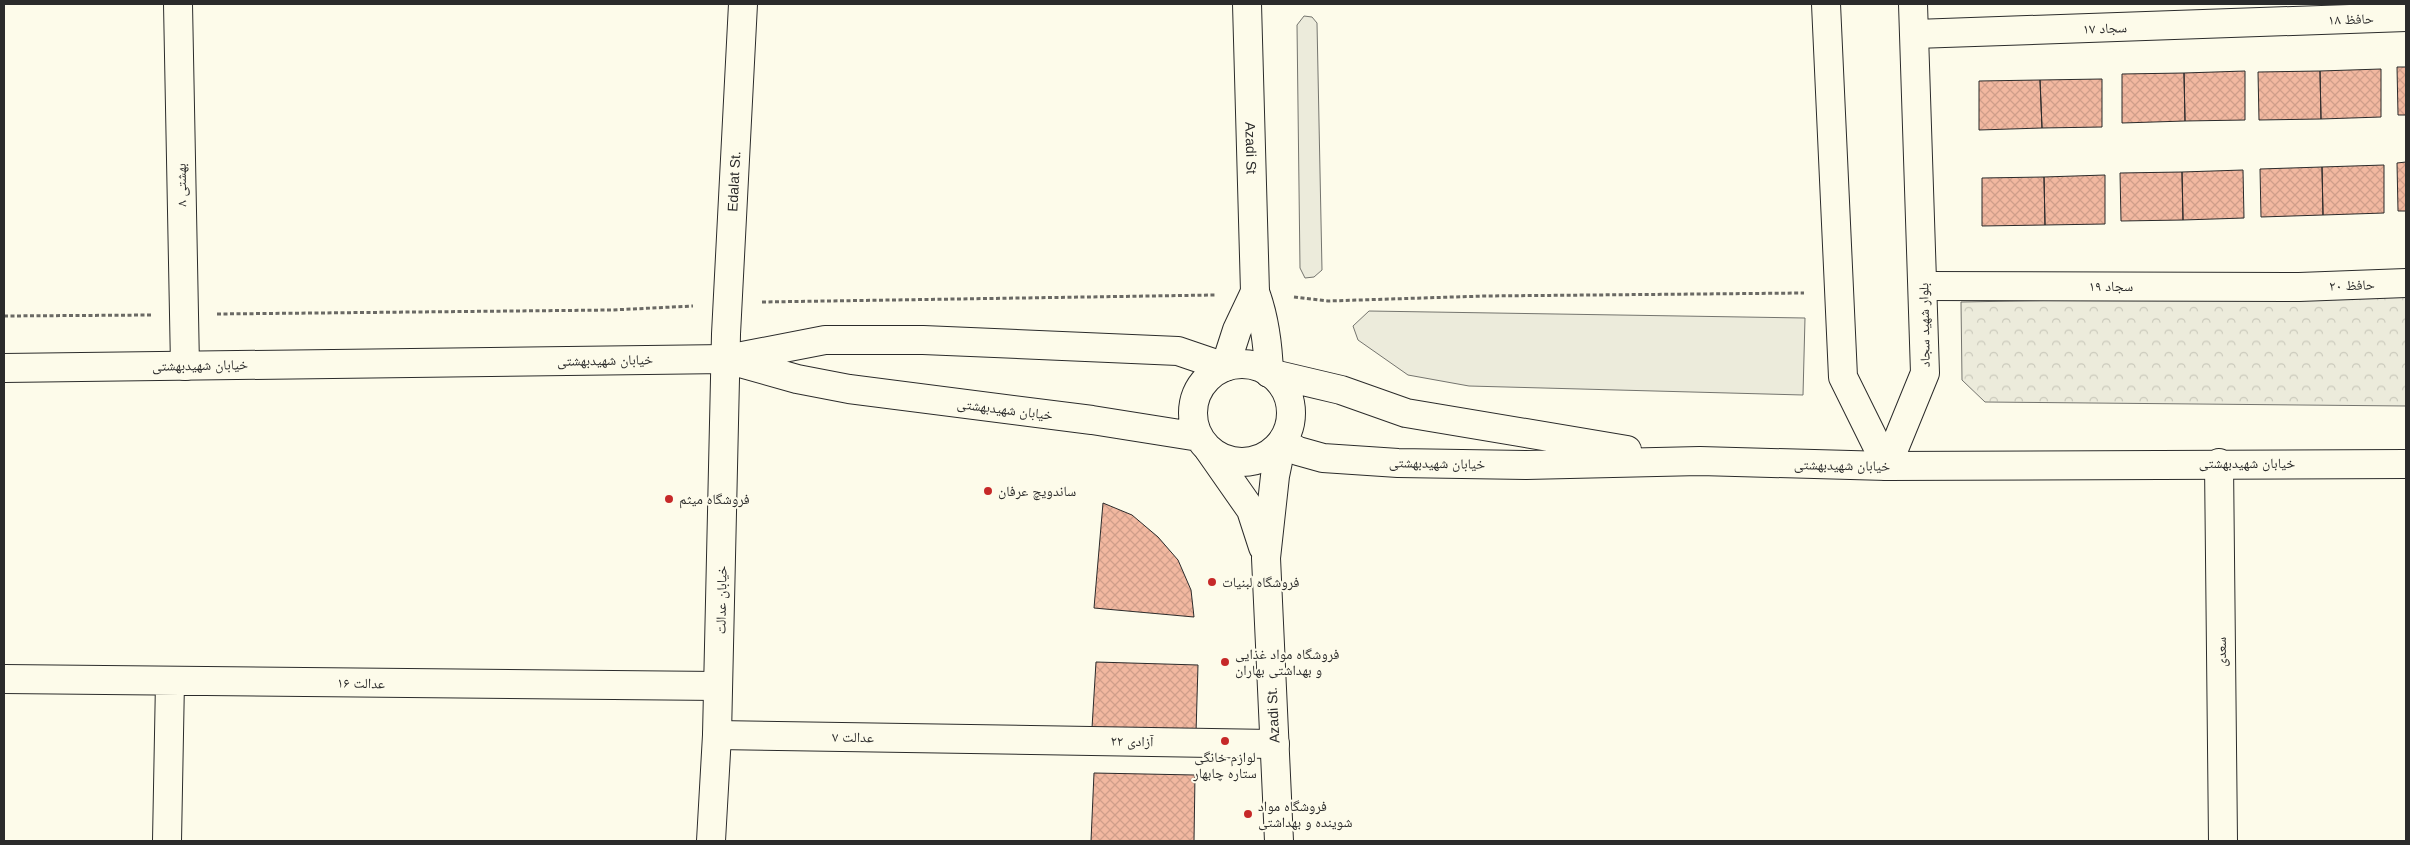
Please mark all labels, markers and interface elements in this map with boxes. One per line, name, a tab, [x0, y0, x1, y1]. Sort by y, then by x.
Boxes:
street label: حافظ ۱۸	[2328, 10, 2374, 28]
street label: سجاد ۱۷	[2083, 19, 2127, 37]
street label: Azadi St	[1242, 122, 1260, 174]
street label: Edalat St.	[724, 151, 743, 212]
street label: بهشتی ۸	[173, 163, 190, 207]
street label: حافظ ۲۰	[2329, 276, 2375, 294]
street label: سجاد ۱۹	[2089, 278, 2133, 294]
street label: بلوار شهید سجاد	[1915, 282, 1934, 367]
street label: خیابان شهیدبهشتی	[557, 351, 653, 370]
street label: خیابان شهیدبهشتی	[152, 356, 248, 375]
street label: خیابان شهیدبهشتی	[956, 395, 1054, 424]
street label: خیابان شهیدبهشتی	[1389, 454, 1485, 473]
street label: خیابان شهیدبهشتی	[2199, 455, 2295, 472]
street label: خیابان شهیدبهشتی	[1794, 456, 1890, 475]
place label: ساندویچ عرفان	[998, 483, 1076, 501]
marker: ساندویچ عرفان	[982, 485, 994, 497]
place label: فروشگاه میثم	[679, 491, 750, 509]
marker: فروشگاه میثم	[663, 493, 675, 505]
street label: خیابان عدالت	[712, 566, 731, 634]
place label: فروشگاه لبنیات	[1222, 574, 1300, 591]
marker: فروشگاه لبنیات	[1206, 576, 1218, 588]
street label: سعدی	[2213, 637, 2230, 667]
place label: فروشگاه مواد غذایی و بهداشتی بهاران	[1235, 646, 1339, 679]
marker: فروشگاه مواد غذایی و بهداشتی بهاران	[1219, 656, 1231, 668]
street label: عدالت ۱۶	[337, 675, 385, 691]
street label: Azadi St.	[1264, 687, 1282, 743]
street label: عدالت ۷	[832, 729, 874, 745]
street label: آزادی ۲۲	[1110, 733, 1154, 750]
marker: لوازم خانگی ستاره چابهار	[1219, 735, 1231, 747]
place label: لوازم خانگی ستاره چابهار	[1192, 749, 1257, 782]
place label: فروشگاه مواد شوینده و بهداشتی	[1258, 798, 1352, 831]
marker: فروشگاه مواد شوینده و بهداشتی	[1242, 808, 1254, 820]

